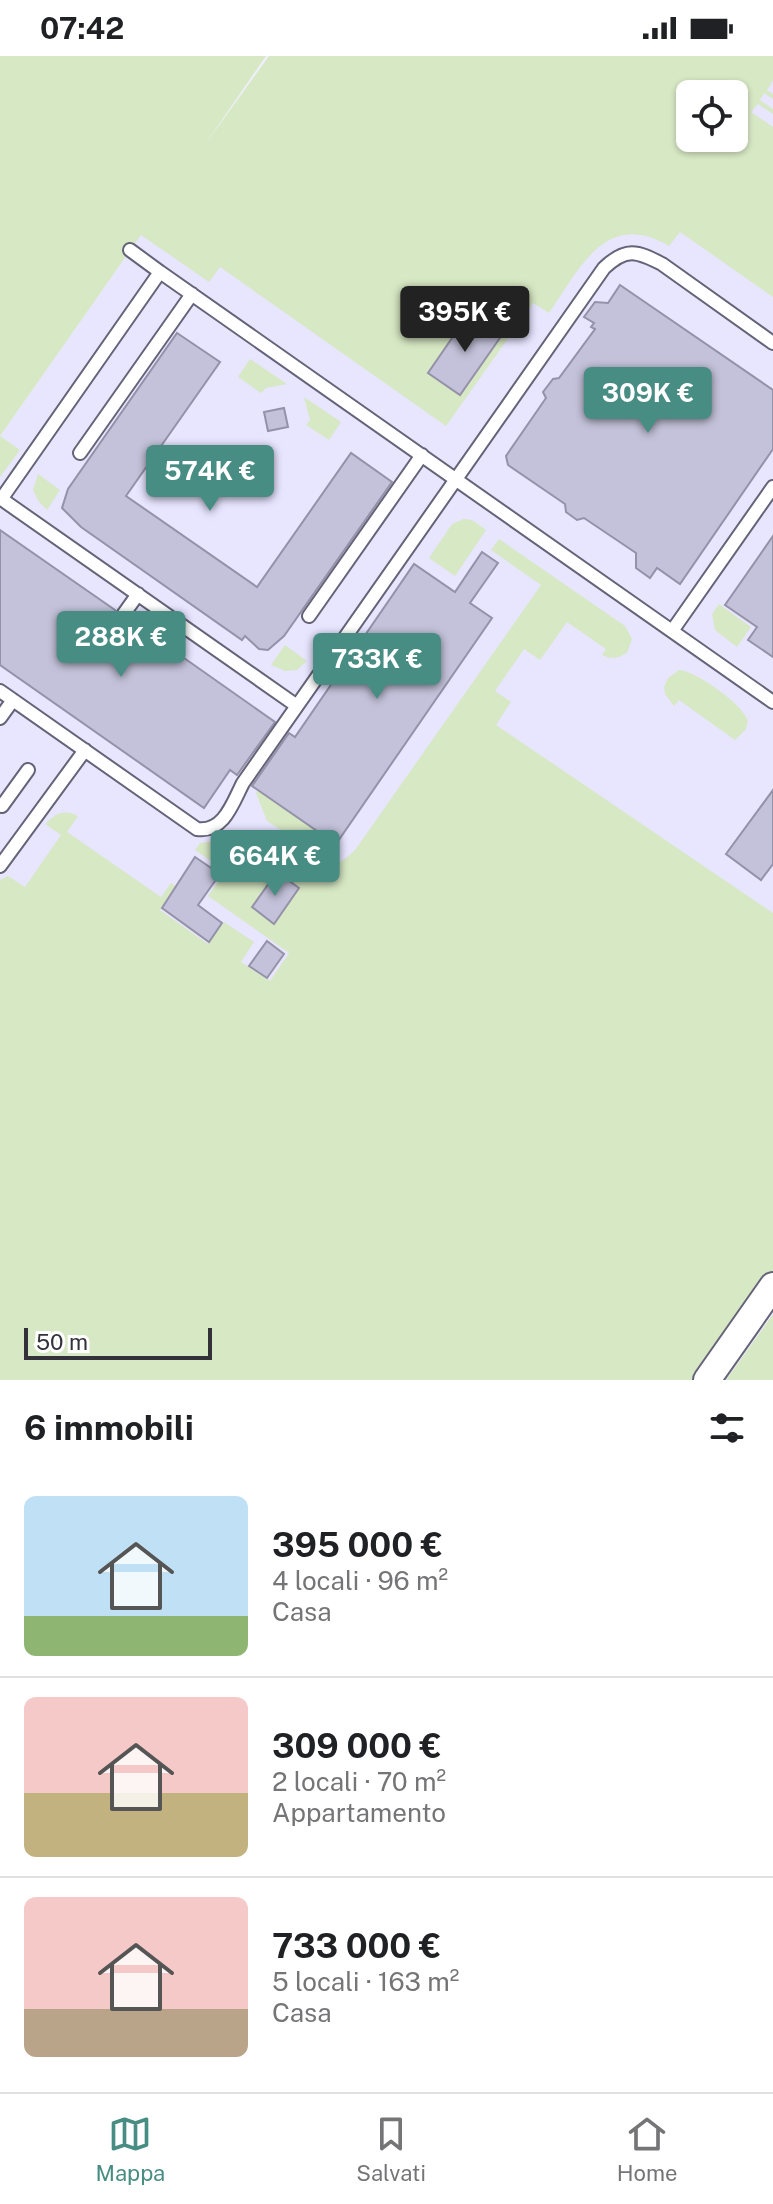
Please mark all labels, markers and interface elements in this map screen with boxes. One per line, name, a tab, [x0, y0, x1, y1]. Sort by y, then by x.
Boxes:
text: 07:42	[40, 10, 124, 46]
map controls	[676, 80, 748, 152]
button: locate	[676, 80, 748, 152]
pin: 395K €	[400, 286, 530, 354]
text: 395K €	[418, 296, 512, 327]
pin: 309K €	[583, 367, 713, 435]
text: 309K €	[602, 377, 694, 408]
pin: 574K €	[145, 445, 275, 513]
text: 574K €	[164, 455, 256, 486]
pin: 288K €	[56, 611, 186, 679]
text: 288K €	[75, 621, 167, 652]
pin: 733K €	[312, 633, 442, 701]
text: 733K €	[331, 643, 423, 674]
pin: 664K €	[210, 830, 340, 898]
text: 664K €	[229, 840, 321, 871]
scale bar	[24, 1324, 212, 1360]
text: 50 m	[36, 1329, 88, 1355]
icon: filters	[705, 1406, 749, 1450]
text: 6 immobili	[24, 1408, 194, 1448]
text: 395 000 €	[272, 1525, 443, 1565]
icon: home	[88, 1528, 184, 1624]
text: 4 locali · 96 m²	[272, 1565, 448, 1596]
text: Casa	[272, 1596, 332, 1627]
text: 309 000 €	[272, 1726, 442, 1766]
icon: home	[88, 1729, 184, 1825]
text: 2 locali · 70 m²	[272, 1766, 446, 1797]
text: Appartamento	[272, 1797, 446, 1828]
text: 733 000 €	[272, 1926, 441, 1966]
icon: home	[88, 1929, 184, 2025]
text: 5 locali · 163 m²	[272, 1966, 459, 1997]
text: Casa	[272, 1997, 332, 2028]
tab: Mappa	[95, 2112, 165, 2186]
tab: Salvati	[356, 2112, 426, 2186]
tab: Home	[617, 2112, 678, 2186]

